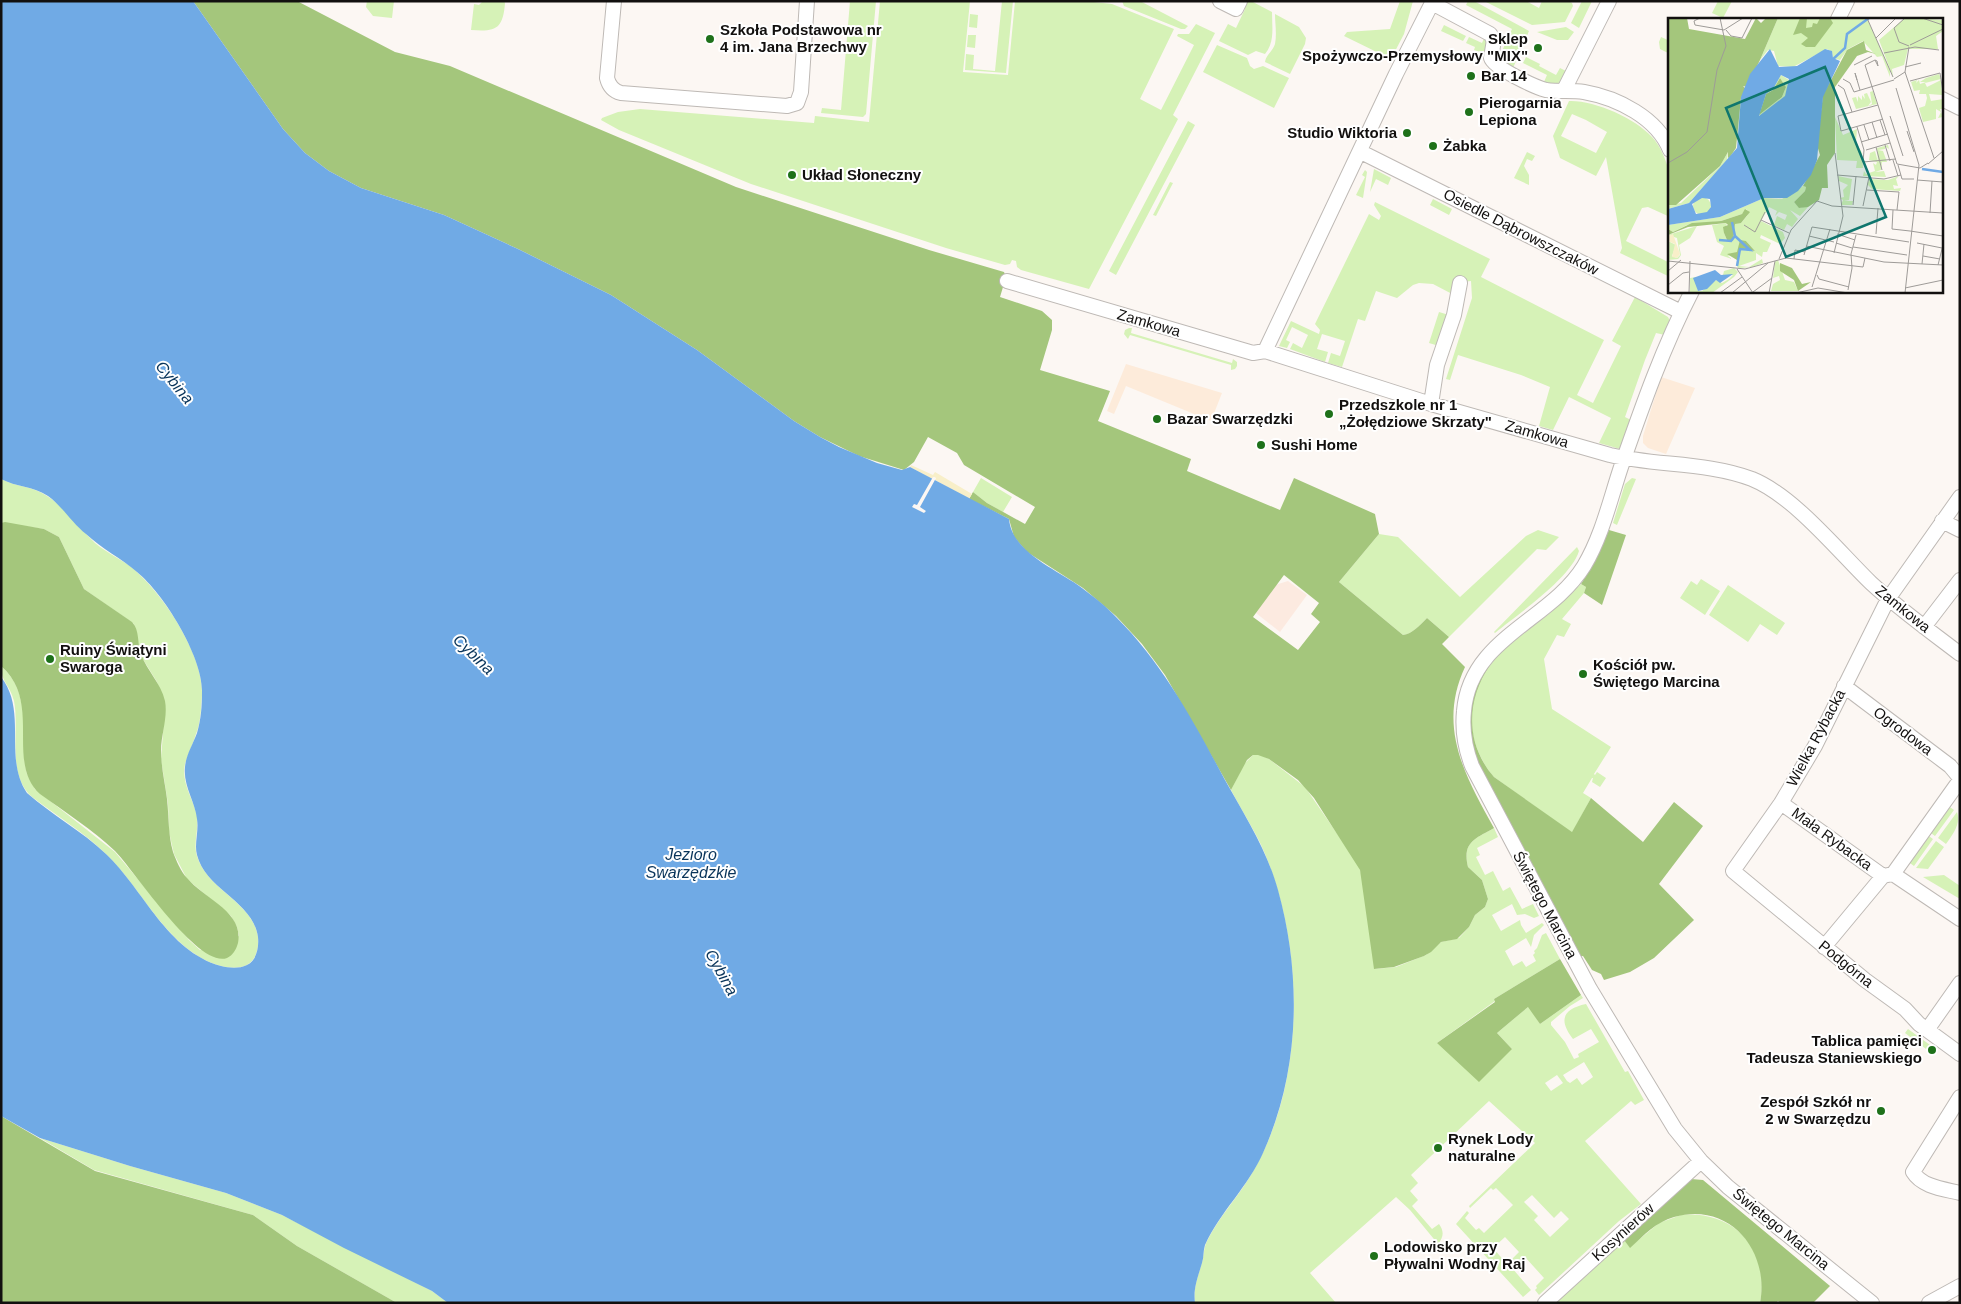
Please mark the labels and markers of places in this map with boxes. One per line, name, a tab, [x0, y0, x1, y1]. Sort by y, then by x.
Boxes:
place label: Szkoła Podstawowa nr 4 im. Jana Brzechwy	[720, 21, 882, 55]
place label: Sklep Spożywczo-Przemysłowy "MIX"	[1302, 30, 1528, 64]
marker: Szkoła Podstawowa nr 4 im. Jana Brzechwy	[704, 33, 716, 45]
marker: Sklep Spożywczo-Przemysłowy "MIX"	[1532, 42, 1544, 54]
place label: Bar 14	[1481, 67, 1528, 84]
marker: Bar 14	[1465, 70, 1477, 82]
place label: Pierogarnia Lepiona	[1479, 94, 1562, 128]
marker: Pierogarnia Lepiona	[1463, 106, 1475, 118]
place label: Studio Wiktoria	[1287, 124, 1398, 141]
marker: Studio Wiktoria	[1401, 127, 1413, 139]
place label: Żabka	[1443, 137, 1487, 154]
marker: Żabka	[1427, 140, 1439, 152]
place label: Układ Słoneczny	[802, 166, 922, 183]
marker: Układ Słoneczny	[786, 169, 798, 181]
place label: Przedszkole nr 1 „Żołędziowe Skrzaty"	[1339, 396, 1492, 430]
marker: Przedszkole nr 1 „Żołędziowe Skrzaty"	[1323, 408, 1335, 420]
place label: Bazar Swarzędzki	[1167, 410, 1293, 427]
marker: Bazar Swarzędzki	[1151, 413, 1163, 425]
place label: Sushi Home	[1271, 436, 1358, 453]
marker: Sushi Home	[1255, 439, 1267, 451]
place label: Ruiny Świątyni Swaroga	[60, 641, 167, 675]
marker: Ruiny Świątyni Swaroga	[44, 653, 56, 665]
place label: Kościół pw. Świętego Marcina	[1593, 656, 1720, 690]
marker: Kościół pw. Świętego Marcina	[1577, 668, 1589, 680]
place label: Tablica pamięci Tadeusza Staniewskiego	[1746, 1032, 1922, 1066]
marker: Tablica pamięci Tadeusza Staniewskiego	[1926, 1044, 1938, 1056]
place label: Zespół Szkół nr 2 w Swarzędzu	[1760, 1093, 1871, 1127]
marker: Zespół Szkół nr 2 w Swarzędzu	[1875, 1105, 1887, 1117]
place label: Rynek Lody naturalne	[1448, 1130, 1534, 1164]
marker: Rynek Lody naturalne	[1432, 1142, 1444, 1154]
place label: Lodowisko przy Pływalni Wodny Raj	[1384, 1238, 1525, 1272]
marker: Lodowisko przy Pływalni Wodny Raj	[1368, 1250, 1380, 1262]

